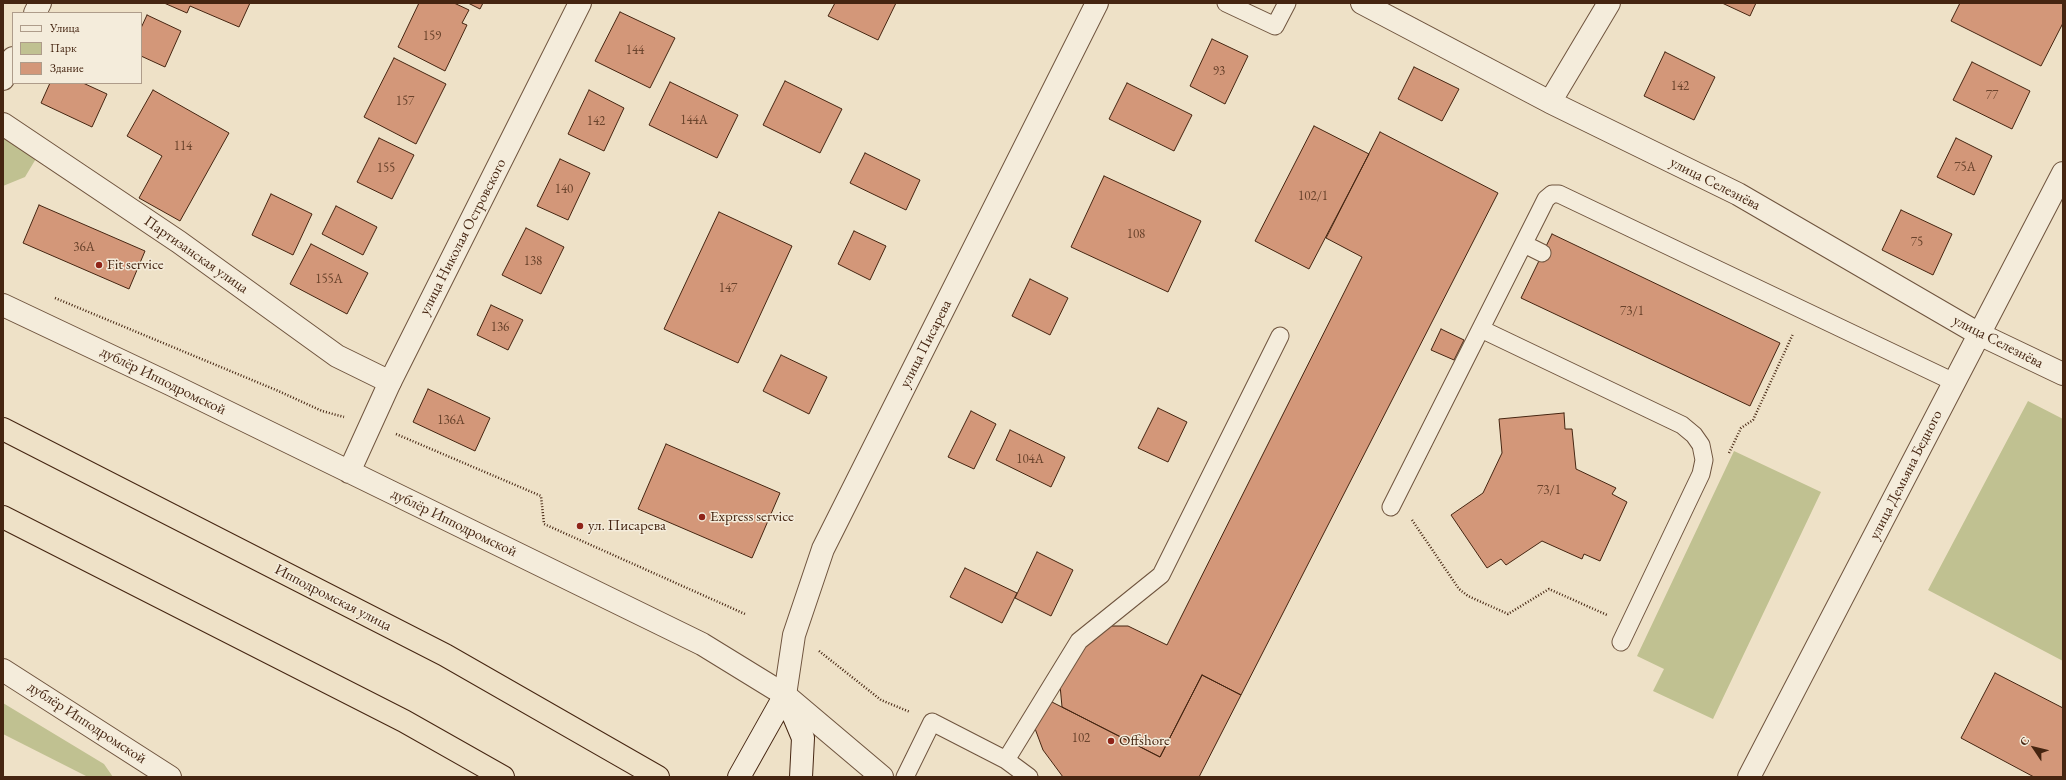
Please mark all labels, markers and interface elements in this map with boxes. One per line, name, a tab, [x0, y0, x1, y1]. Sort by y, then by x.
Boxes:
legend	[12, 12, 142, 84]
text: Улица	[50, 20, 80, 36]
house number: 159	[423, 28, 441, 44]
text: Парк	[50, 40, 77, 56]
house number: 144	[626, 42, 644, 58]
text: Здание	[50, 60, 84, 76]
house number: 93	[1213, 63, 1225, 79]
house number: 142	[1671, 78, 1689, 94]
house number: 77	[1986, 87, 1998, 103]
house number: 157	[396, 93, 414, 109]
house number: 144А	[680, 112, 708, 128]
house number: 142	[587, 113, 605, 129]
house number: 114	[174, 138, 192, 154]
street label: улица Селезнёва	[1667, 153, 1763, 215]
street label: улица Николая Островского	[416, 156, 510, 318]
house number: 75А	[1954, 159, 1976, 175]
house number: 155	[377, 160, 395, 176]
house number: 140	[555, 181, 573, 197]
house number: 102/1	[1298, 188, 1328, 204]
street label: Партизанская улица	[140, 212, 252, 298]
house number: 108	[1127, 226, 1145, 242]
house number: 75	[1911, 234, 1923, 250]
house number: 36А	[73, 239, 95, 255]
house number: 138	[524, 253, 542, 269]
place label: Fit service	[107, 256, 164, 274]
marker: Fit service	[94, 260, 104, 270]
house number: 155А	[315, 271, 343, 287]
house number: 147	[719, 280, 737, 296]
street label: улица Писарева	[896, 297, 956, 391]
house number: 73/1	[1620, 303, 1644, 319]
street label: улица Селезнёва	[1950, 311, 2046, 373]
house number: 136	[491, 319, 509, 335]
street label: дублёр Ипподромской	[97, 343, 229, 419]
street label: улица Демьяна Бедного	[1866, 407, 1946, 543]
house number: 136А	[437, 412, 465, 428]
house number: 104А	[1016, 451, 1044, 467]
house number: 73/1	[1537, 482, 1561, 498]
street label: дублёр Ипподромской	[388, 485, 520, 561]
place label: Express service	[710, 508, 794, 526]
marker: Express service	[697, 512, 707, 522]
place label: ул. Писарева	[588, 517, 666, 535]
marker: ул. Писарева	[575, 521, 585, 531]
street label: Ипподромская улица	[271, 561, 395, 635]
street label: дублёр Ипподромской	[24, 678, 150, 768]
north arrow	[2014, 728, 2054, 768]
house number: 102	[1072, 730, 1090, 746]
place label: Offshore	[1119, 732, 1170, 750]
text: С	[2016, 734, 2032, 748]
marker: Offshore	[1106, 736, 1116, 746]

